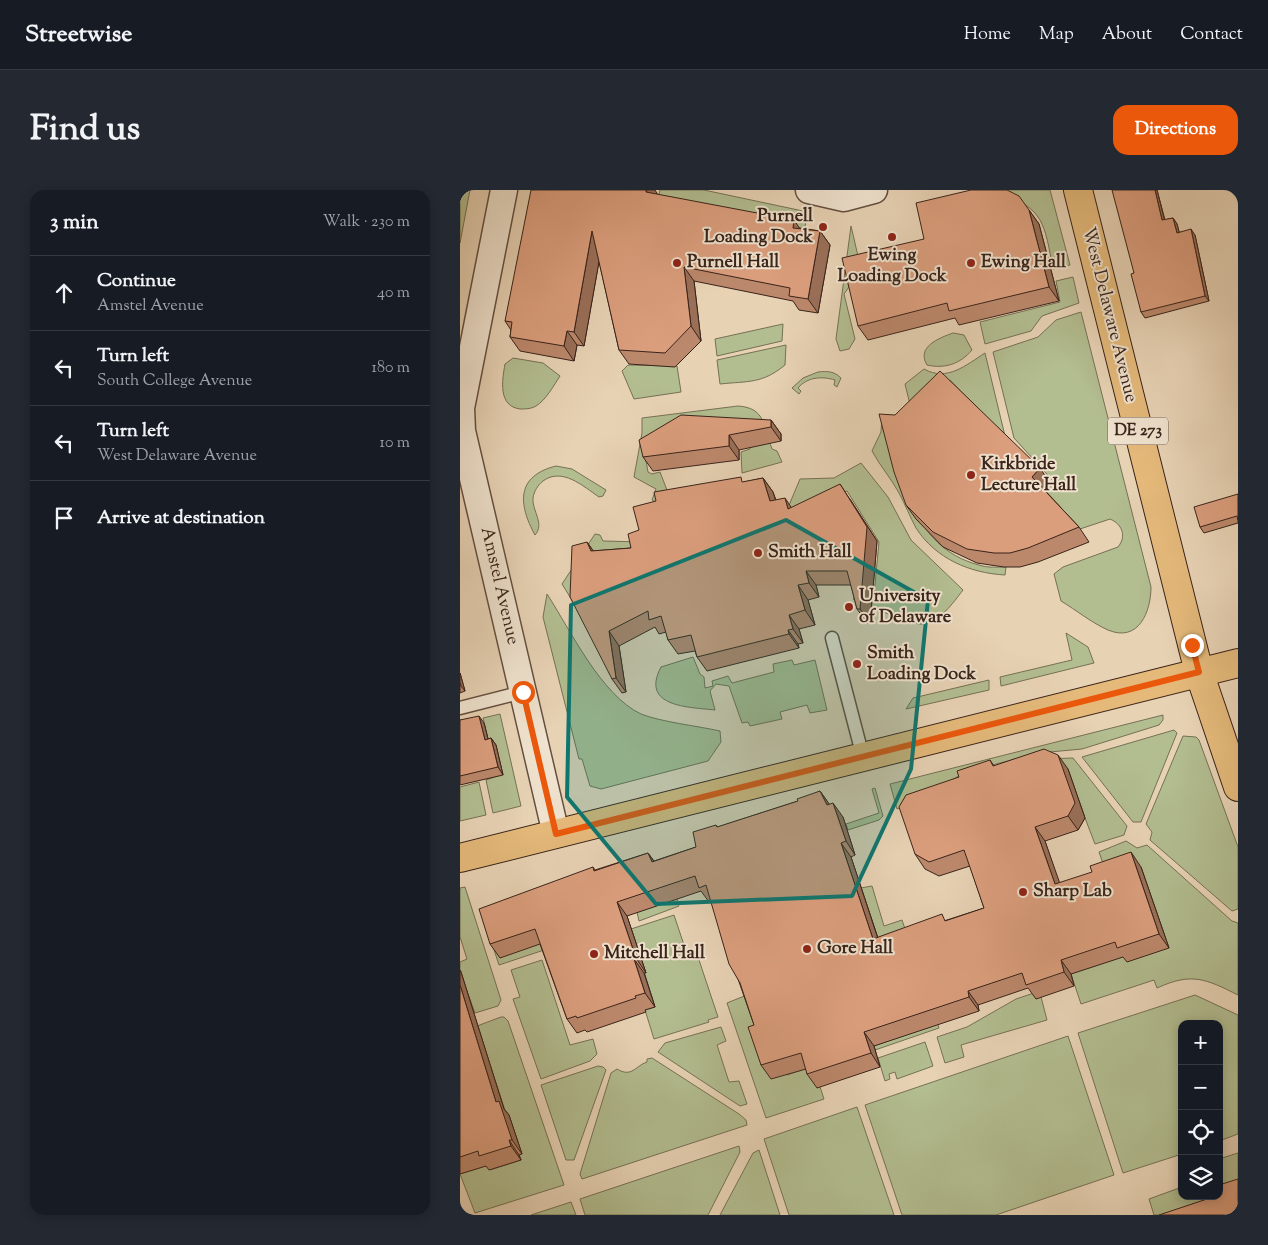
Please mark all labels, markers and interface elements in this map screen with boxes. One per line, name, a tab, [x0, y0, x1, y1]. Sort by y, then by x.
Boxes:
text: Streetwise	[25, 18, 132, 52]
text: Home	[964, 22, 1011, 48]
text: Map	[1039, 22, 1074, 48]
text: About	[1102, 22, 1152, 48]
text: Contact	[1180, 22, 1243, 48]
text: Find us	[30, 105, 140, 156]
button: Directions	[1113, 105, 1238, 155]
place label: Purnell Loading Dock	[704, 204, 814, 251]
text: 3 min	[50, 208, 99, 238]
text: Walk · 230 m	[323, 211, 410, 234]
marker: Purnell Loading Dock	[817, 221, 829, 233]
street label: West Delaware Avenue	[1075, 225, 1143, 405]
marker: Ewing Loading Dock	[886, 231, 898, 243]
place label: Ewing Loading Dock	[837, 243, 947, 290]
place label: Purnell Hall	[687, 250, 780, 276]
place label: Ewing Hall	[981, 250, 1067, 276]
marker: Purnell Hall	[671, 257, 683, 269]
marker: Ewing Hall	[965, 257, 977, 269]
text: Continue	[97, 268, 176, 295]
icon: ahead	[50, 279, 78, 307]
text: 40 m	[377, 282, 410, 305]
text: Amstel Avenue	[97, 295, 204, 318]
text: Turn left	[97, 343, 169, 370]
icon: left	[50, 354, 78, 382]
text: 180 m	[371, 357, 410, 380]
text: South College Avenue	[97, 370, 252, 393]
text: Turn left	[97, 418, 169, 445]
road number: DE 273	[1108, 418, 1168, 445]
icon: left	[50, 429, 78, 457]
text: 10 m	[380, 432, 410, 455]
text: West Delaware Avenue	[97, 445, 257, 468]
place label: Kirkbride Lecture Hall	[981, 452, 1077, 499]
marker: Kirkbride Lecture Hall	[965, 469, 977, 481]
icon: arrive	[50, 504, 78, 532]
text: Arrive at destination	[97, 505, 265, 532]
street label: Amstel Avenue	[473, 525, 525, 647]
place label: Smith Hall	[768, 540, 853, 566]
marker: Smith Hall	[752, 547, 764, 559]
place label: University of Delaware	[859, 584, 952, 631]
marker: University of Delaware	[843, 601, 855, 613]
route end	[1181, 634, 1204, 657]
place label: Smith Loading Dock	[867, 641, 976, 688]
marker: Smith Loading Dock	[851, 658, 863, 670]
route start	[512, 681, 535, 704]
place label: Sharp Lab	[1033, 879, 1112, 905]
marker: Sharp Lab	[1017, 886, 1029, 898]
place label: Gore Hall	[817, 936, 894, 962]
place label: Mitchell Hall	[604, 941, 706, 967]
marker: Gore Hall	[801, 943, 813, 955]
marker: Mitchell Hall	[588, 948, 600, 960]
map controls	[1178, 1020, 1223, 1200]
button: +	[1178, 1020, 1223, 1065]
button: −	[1178, 1065, 1223, 1110]
button: locate	[1178, 1110, 1223, 1155]
button: layers	[1178, 1155, 1223, 1200]

